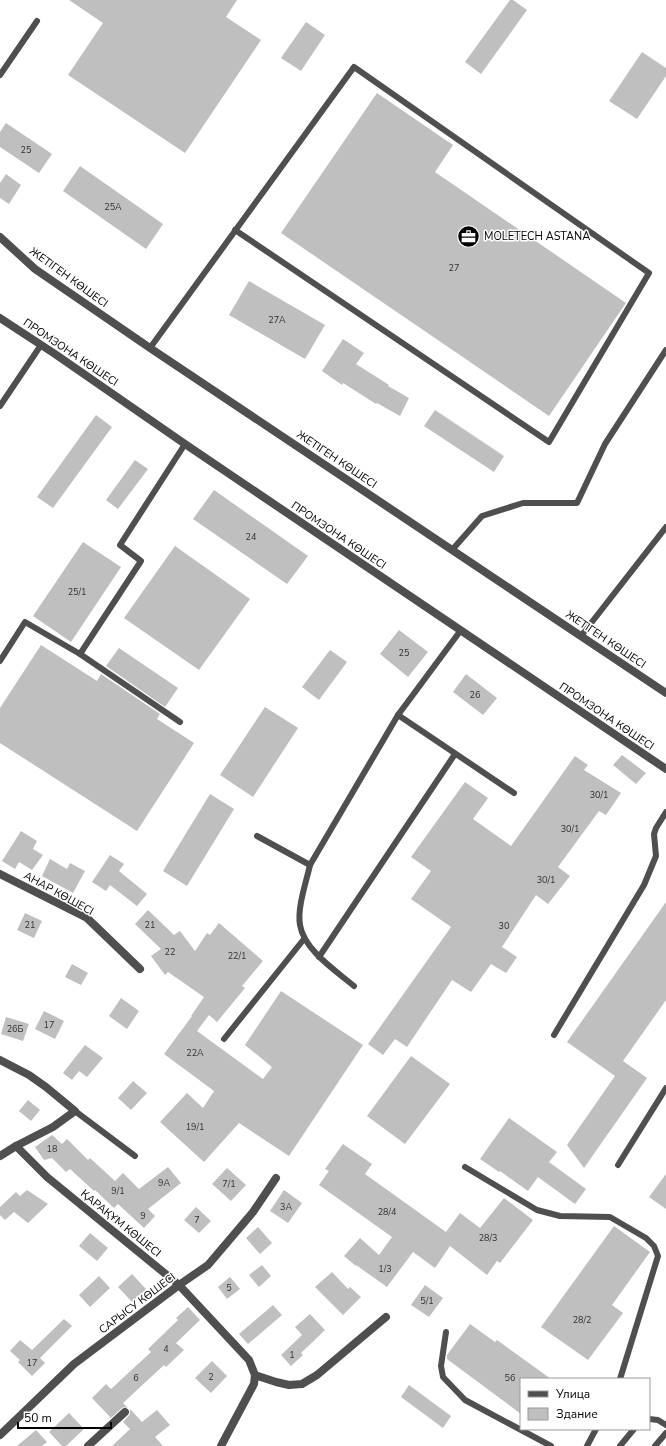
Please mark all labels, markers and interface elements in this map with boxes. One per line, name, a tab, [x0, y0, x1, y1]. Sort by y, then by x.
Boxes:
house number: 25	[21, 144, 31, 156]
house number: 25А	[104, 201, 122, 213]
office icon: MOLETECH ASTANA	[455, 223, 481, 249]
place label: MOLETECH ASTANA	[484, 229, 590, 244]
street label: ЖЕТІГЕН КӨШЕСІ	[26, 244, 111, 311]
house number: 27	[449, 262, 459, 274]
house number: 27А	[268, 314, 286, 326]
street label: ПРОМЗОНА КӨШЕСІ	[20, 315, 121, 390]
street label: ЖЕТІГЕН КӨШЕСІ	[294, 427, 380, 492]
street label: ПРОМЗОНА КӨШЕСІ	[288, 498, 389, 573]
house number: 24	[246, 531, 257, 543]
house number: 25/1	[68, 586, 86, 598]
street label: ЖЕТІГЕН КӨШЕСІ	[563, 607, 649, 672]
house number: 25	[399, 647, 409, 659]
street label: ПРОМЗОНА КӨШЕСІ	[556, 679, 657, 754]
house number: 26	[470, 689, 480, 701]
house number: 30/1	[590, 789, 608, 801]
house number: 30/1	[561, 823, 579, 835]
street label: АНАР КӨШЕСІ	[21, 868, 96, 919]
house number: 30/1	[537, 874, 555, 886]
house number: 21	[25, 919, 35, 931]
house number: 21	[145, 919, 155, 931]
house number: 30	[499, 920, 509, 932]
house number: 22	[165, 946, 175, 958]
house number: 22/1	[228, 950, 246, 962]
house number: 17	[44, 1019, 54, 1031]
house number: 26Б	[7, 1023, 23, 1035]
house number: 22А	[186, 1047, 204, 1059]
house number: 19/1	[186, 1121, 204, 1133]
house number: 18	[47, 1143, 57, 1155]
house number: 9А	[158, 1177, 170, 1189]
house number: 7/1	[222, 1178, 236, 1190]
house number: 9/1	[111, 1185, 125, 1197]
street label: ҚАРАҚҰМ КӨШЕСІ	[77, 1186, 164, 1260]
house number: 3А	[280, 1201, 292, 1213]
house number: 28/4	[378, 1206, 397, 1218]
house number: 9	[140, 1210, 146, 1222]
house number: 7	[194, 1214, 200, 1226]
house number: 28/3	[479, 1232, 497, 1244]
house number: 1/3	[378, 1263, 392, 1275]
street label: САРЫСУ КӨШЕСІ	[96, 1270, 179, 1337]
house number: 5	[226, 1282, 232, 1294]
house number: 5/1	[420, 1295, 434, 1307]
house number: 28/2	[573, 1314, 591, 1326]
house number: 4	[163, 1343, 169, 1355]
house number: 1	[289, 1349, 295, 1361]
house number: 17	[27, 1357, 37, 1369]
house number: 2	[208, 1371, 214, 1383]
house number: 6	[133, 1372, 139, 1384]
house number: 56	[505, 1372, 515, 1384]
legend	[520, 1378, 650, 1430]
text: Улица	[555, 1386, 590, 1402]
scale bar	[18, 1404, 111, 1430]
text: Здание	[556, 1406, 598, 1422]
text: 50 m	[24, 1410, 52, 1426]

